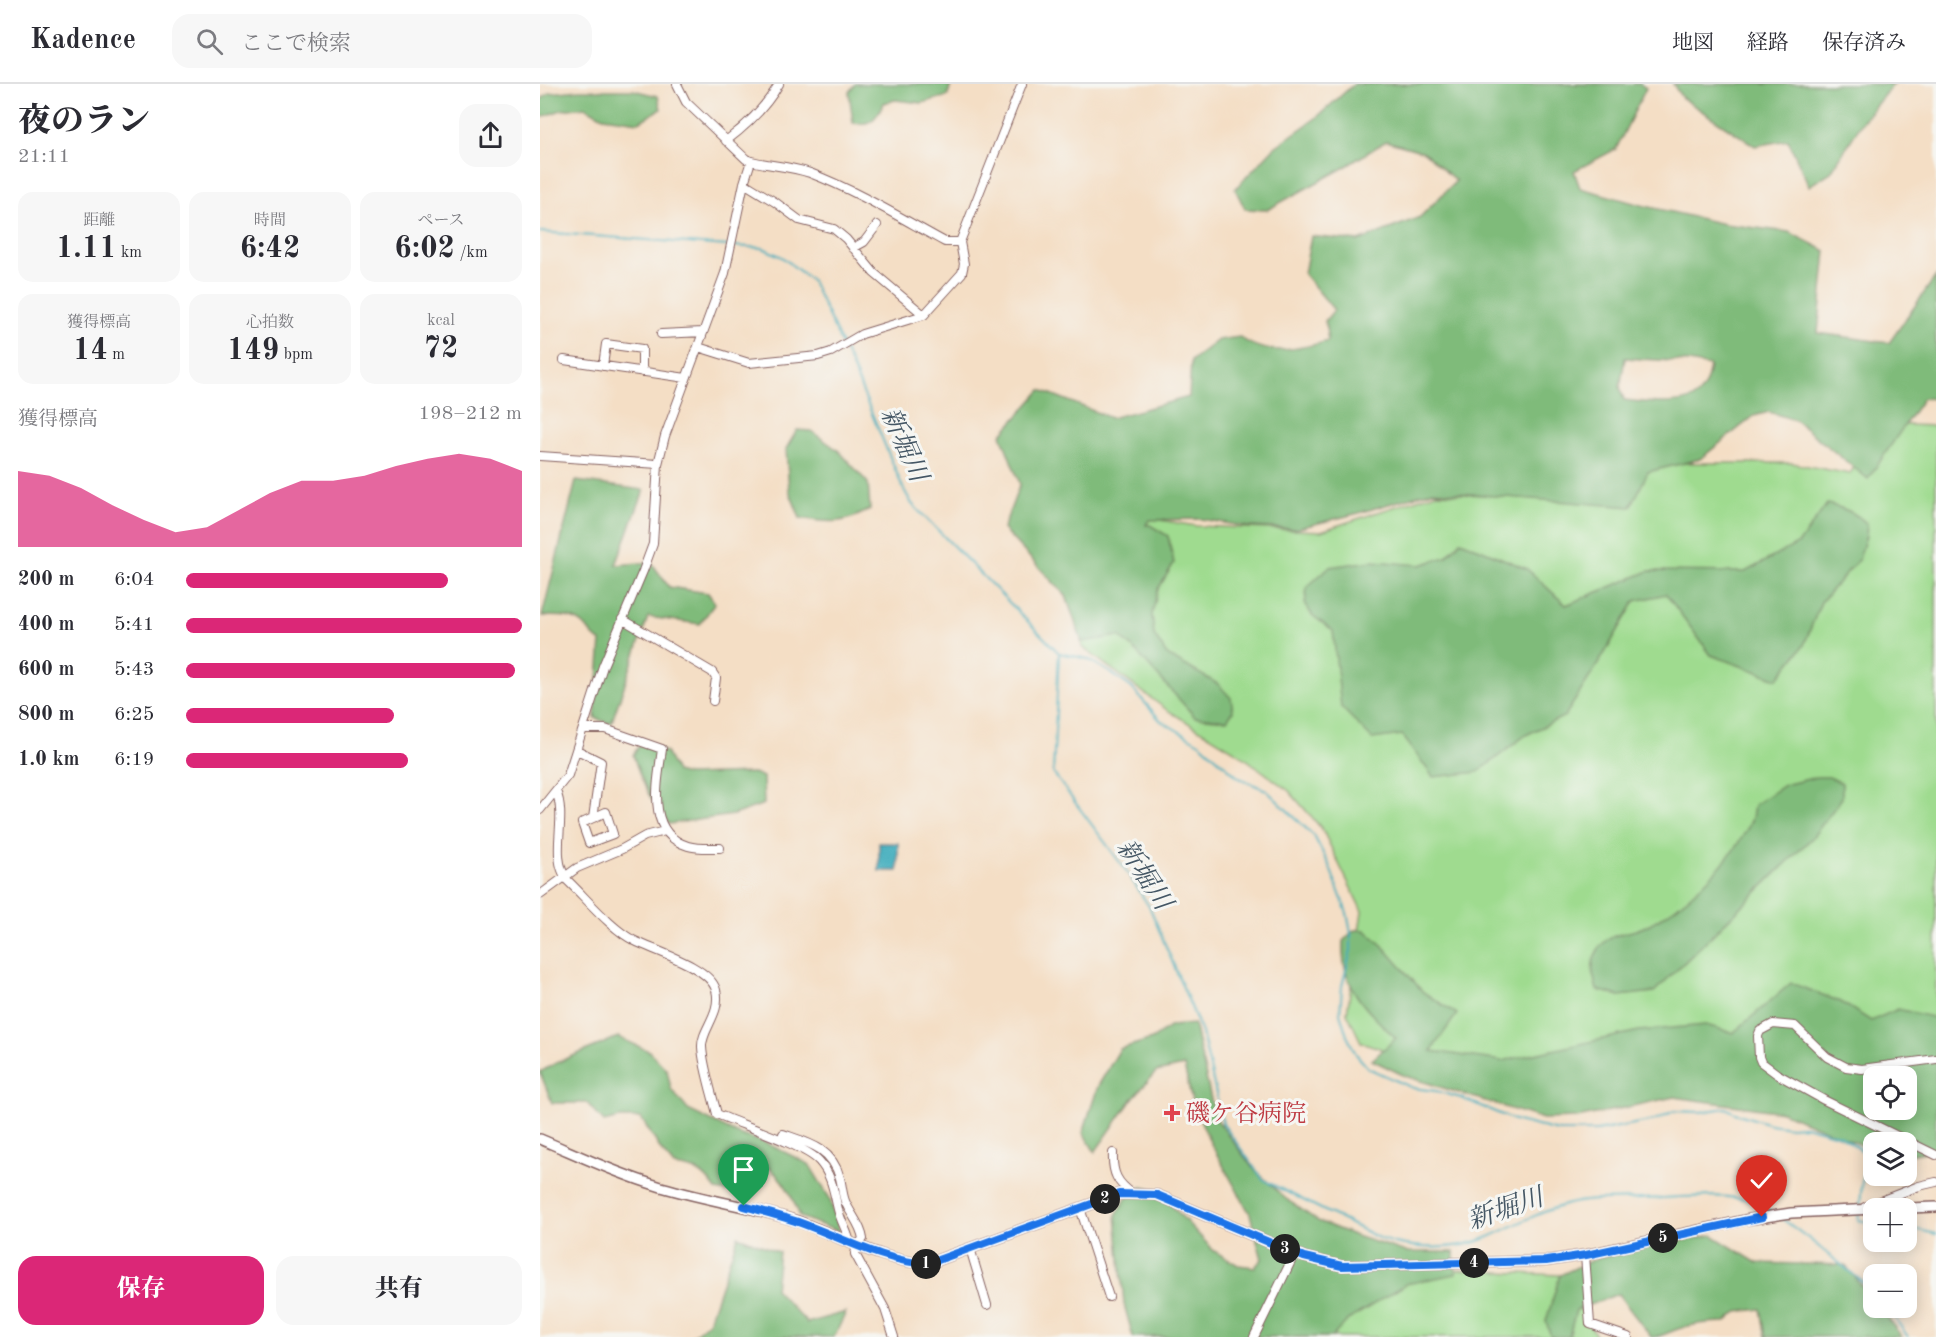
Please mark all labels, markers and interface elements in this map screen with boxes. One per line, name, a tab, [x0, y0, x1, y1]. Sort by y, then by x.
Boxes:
search box	[172, 14, 592, 68]
icon: search	[193, 25, 226, 58]
text: Kadence	[30, 27, 136, 55]
text: ここで検索	[241, 33, 351, 55]
text: 地図	[1672, 33, 1714, 54]
text: 経路	[1747, 33, 1789, 54]
text: 保存済み	[1822, 33, 1906, 54]
button: share	[459, 104, 522, 167]
text: 夜のラン	[18, 106, 150, 139]
text: 21:11	[18, 147, 70, 167]
text: 距離	[83, 213, 115, 229]
text: 時間	[254, 213, 286, 229]
text: ペース	[417, 213, 465, 229]
text: 1.11	[56, 234, 117, 264]
text: 6:42	[240, 234, 300, 264]
text: 6:02	[394, 234, 455, 264]
text: km	[117, 245, 142, 261]
text: /km	[455, 245, 488, 261]
text: kcal	[427, 313, 455, 329]
text: 獲得標高	[67, 315, 131, 331]
text: 心拍数	[246, 315, 294, 331]
text: 72	[424, 334, 458, 364]
text: 14	[73, 336, 108, 366]
text: 149	[227, 336, 279, 366]
text: m	[108, 347, 125, 363]
text: bpm	[279, 347, 313, 363]
water label: 新堀川	[875, 403, 934, 488]
text: 198–212 m	[419, 404, 522, 424]
text: 獲得標高	[18, 410, 98, 430]
text: 200 m	[18, 570, 74, 590]
text: 6:04	[114, 570, 154, 590]
text: 400 m	[18, 615, 74, 635]
text: 5:41	[114, 615, 154, 635]
text: 600 m	[18, 660, 74, 680]
text: 5:43	[114, 660, 154, 680]
text: 800 m	[18, 705, 74, 725]
text: 6:25	[114, 705, 154, 725]
text: 1.0 km	[18, 750, 80, 770]
text: 6:19	[114, 750, 154, 770]
water label: 新堀川	[1111, 834, 1179, 917]
map controls	[1863, 1066, 1917, 1318]
button: locate	[1863, 1066, 1917, 1120]
place label: 磯ケ谷病院	[1186, 1100, 1306, 1127]
marker: 磯ケ谷病院	[1163, 1104, 1181, 1122]
button: layers	[1863, 1132, 1917, 1186]
pin	[718, 1144, 769, 1206]
icon: arrive	[727, 1153, 760, 1186]
pin	[1736, 1155, 1787, 1217]
icon: check	[1745, 1164, 1778, 1197]
water label: 新堀川	[1464, 1182, 1550, 1235]
pin: 2	[1090, 1184, 1120, 1214]
text: 2	[1100, 1191, 1110, 1207]
button: +	[1863, 1198, 1917, 1252]
pin: 5	[1648, 1223, 1678, 1253]
text: 5	[1658, 1230, 1668, 1246]
pin: 3	[1270, 1234, 1300, 1264]
text: 3	[1280, 1241, 1290, 1257]
pin: 4	[1459, 1248, 1489, 1278]
pin: 1	[911, 1249, 941, 1279]
text: 4	[1469, 1255, 1479, 1271]
button: 保存	[18, 1256, 264, 1325]
button: 共有	[276, 1256, 522, 1325]
text: 1	[921, 1256, 931, 1272]
button: −	[1863, 1264, 1917, 1318]

